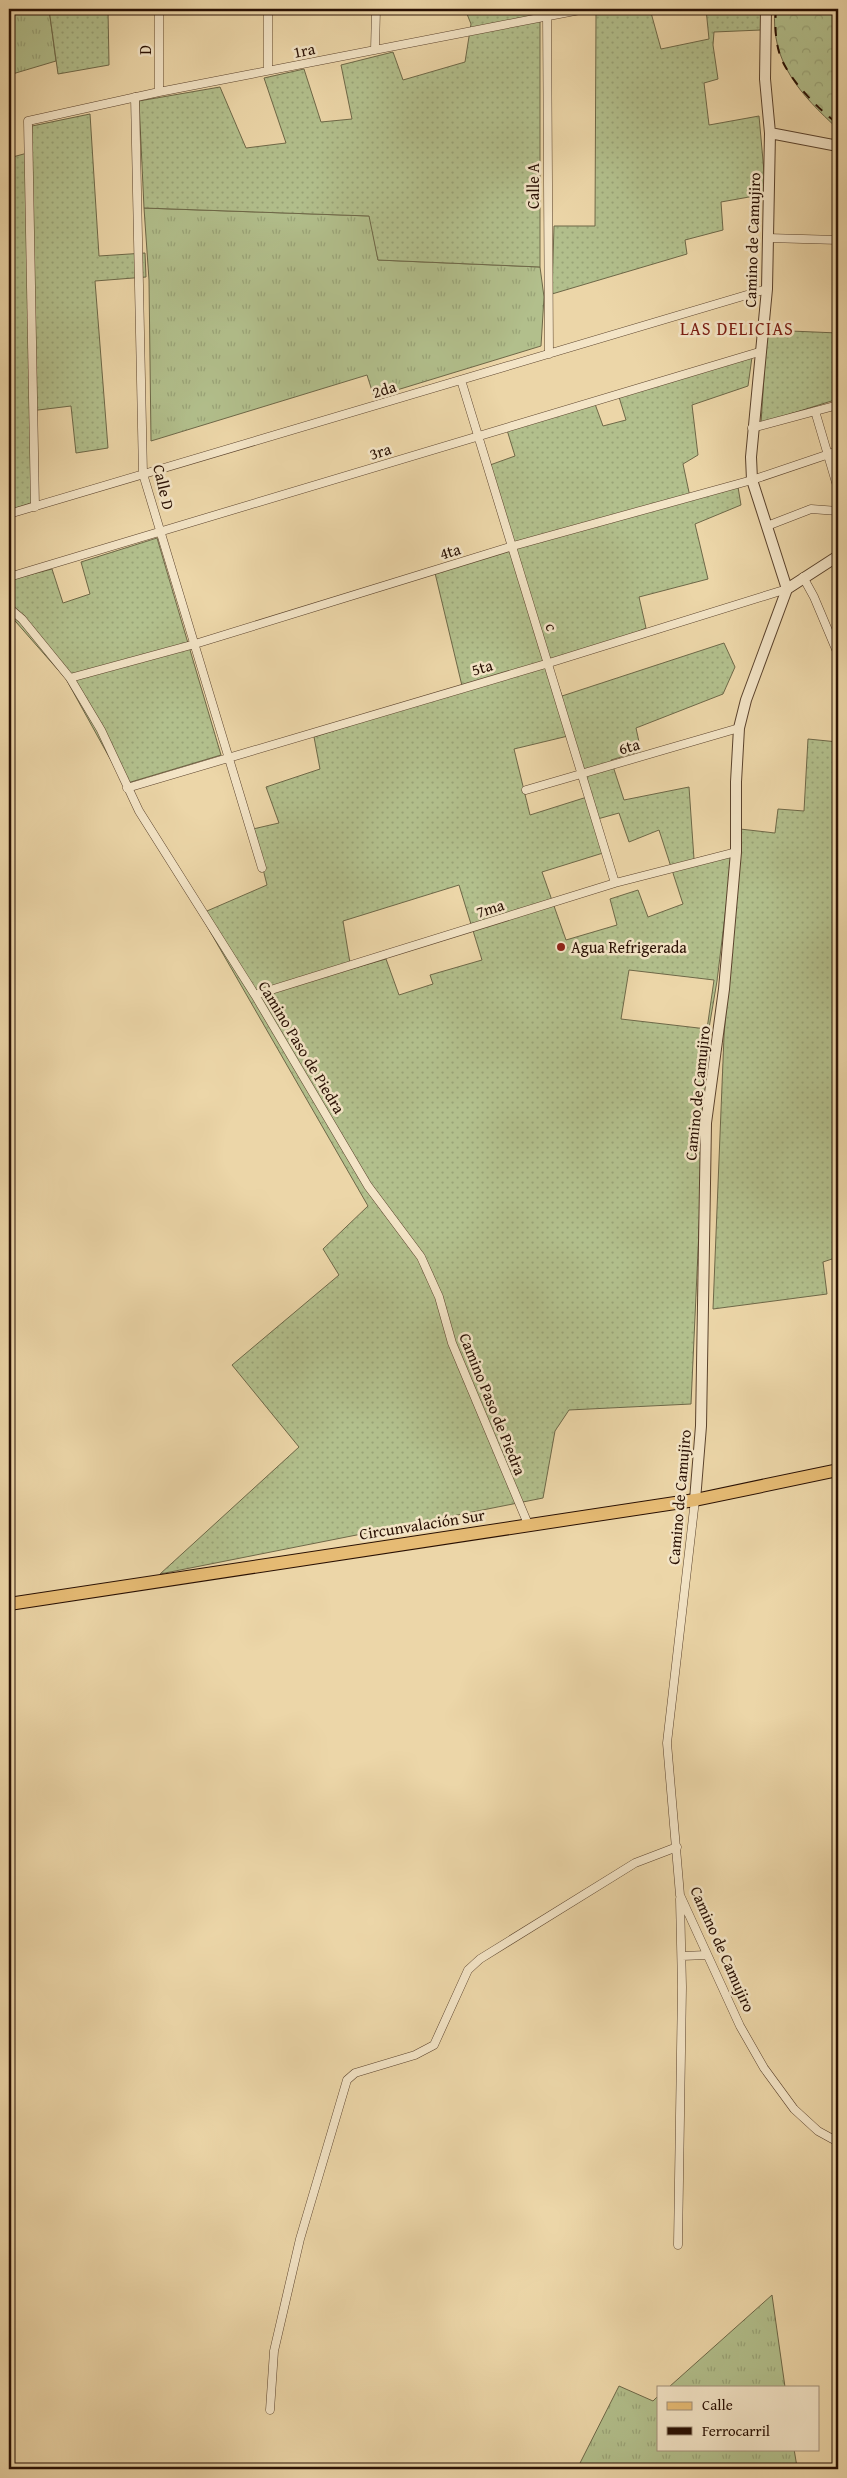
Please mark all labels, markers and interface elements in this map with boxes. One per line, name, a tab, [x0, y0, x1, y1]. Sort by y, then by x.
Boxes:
street label: 1ra	[291, 36, 317, 64]
street label: D	[133, 45, 157, 55]
street label: Calle A	[521, 163, 545, 209]
street label: Camino de Camujiro	[738, 172, 766, 308]
district label: LAS DELICIAS	[680, 315, 794, 342]
street label: 2da	[369, 374, 399, 404]
street label: 3ra	[366, 436, 394, 466]
street label: Calle D	[147, 462, 181, 512]
street label: 4ta	[436, 536, 464, 566]
street label: c	[539, 620, 565, 634]
street label: 5ta	[469, 652, 496, 681]
street label: 6ta	[616, 731, 643, 760]
street label: 7ma	[473, 892, 507, 924]
place label: Agua Refrigerada	[571, 935, 687, 959]
marker: Agua Refrigerada	[555, 941, 567, 953]
street label: Camino Paso de Piedra	[253, 976, 352, 1118]
street label: Camino de Camujiro	[678, 1024, 716, 1162]
street label: Camino Paso de Piedra	[454, 1329, 533, 1479]
street label: Camino de Camujiro	[661, 1429, 697, 1565]
street label: Circunvalación Sur	[357, 1502, 487, 1546]
street label: Camino de Camujiro	[685, 1882, 761, 2016]
legend	[657, 2386, 820, 2450]
text: Calle	[702, 2394, 733, 2415]
text: Ferrocarril	[702, 2420, 770, 2441]

